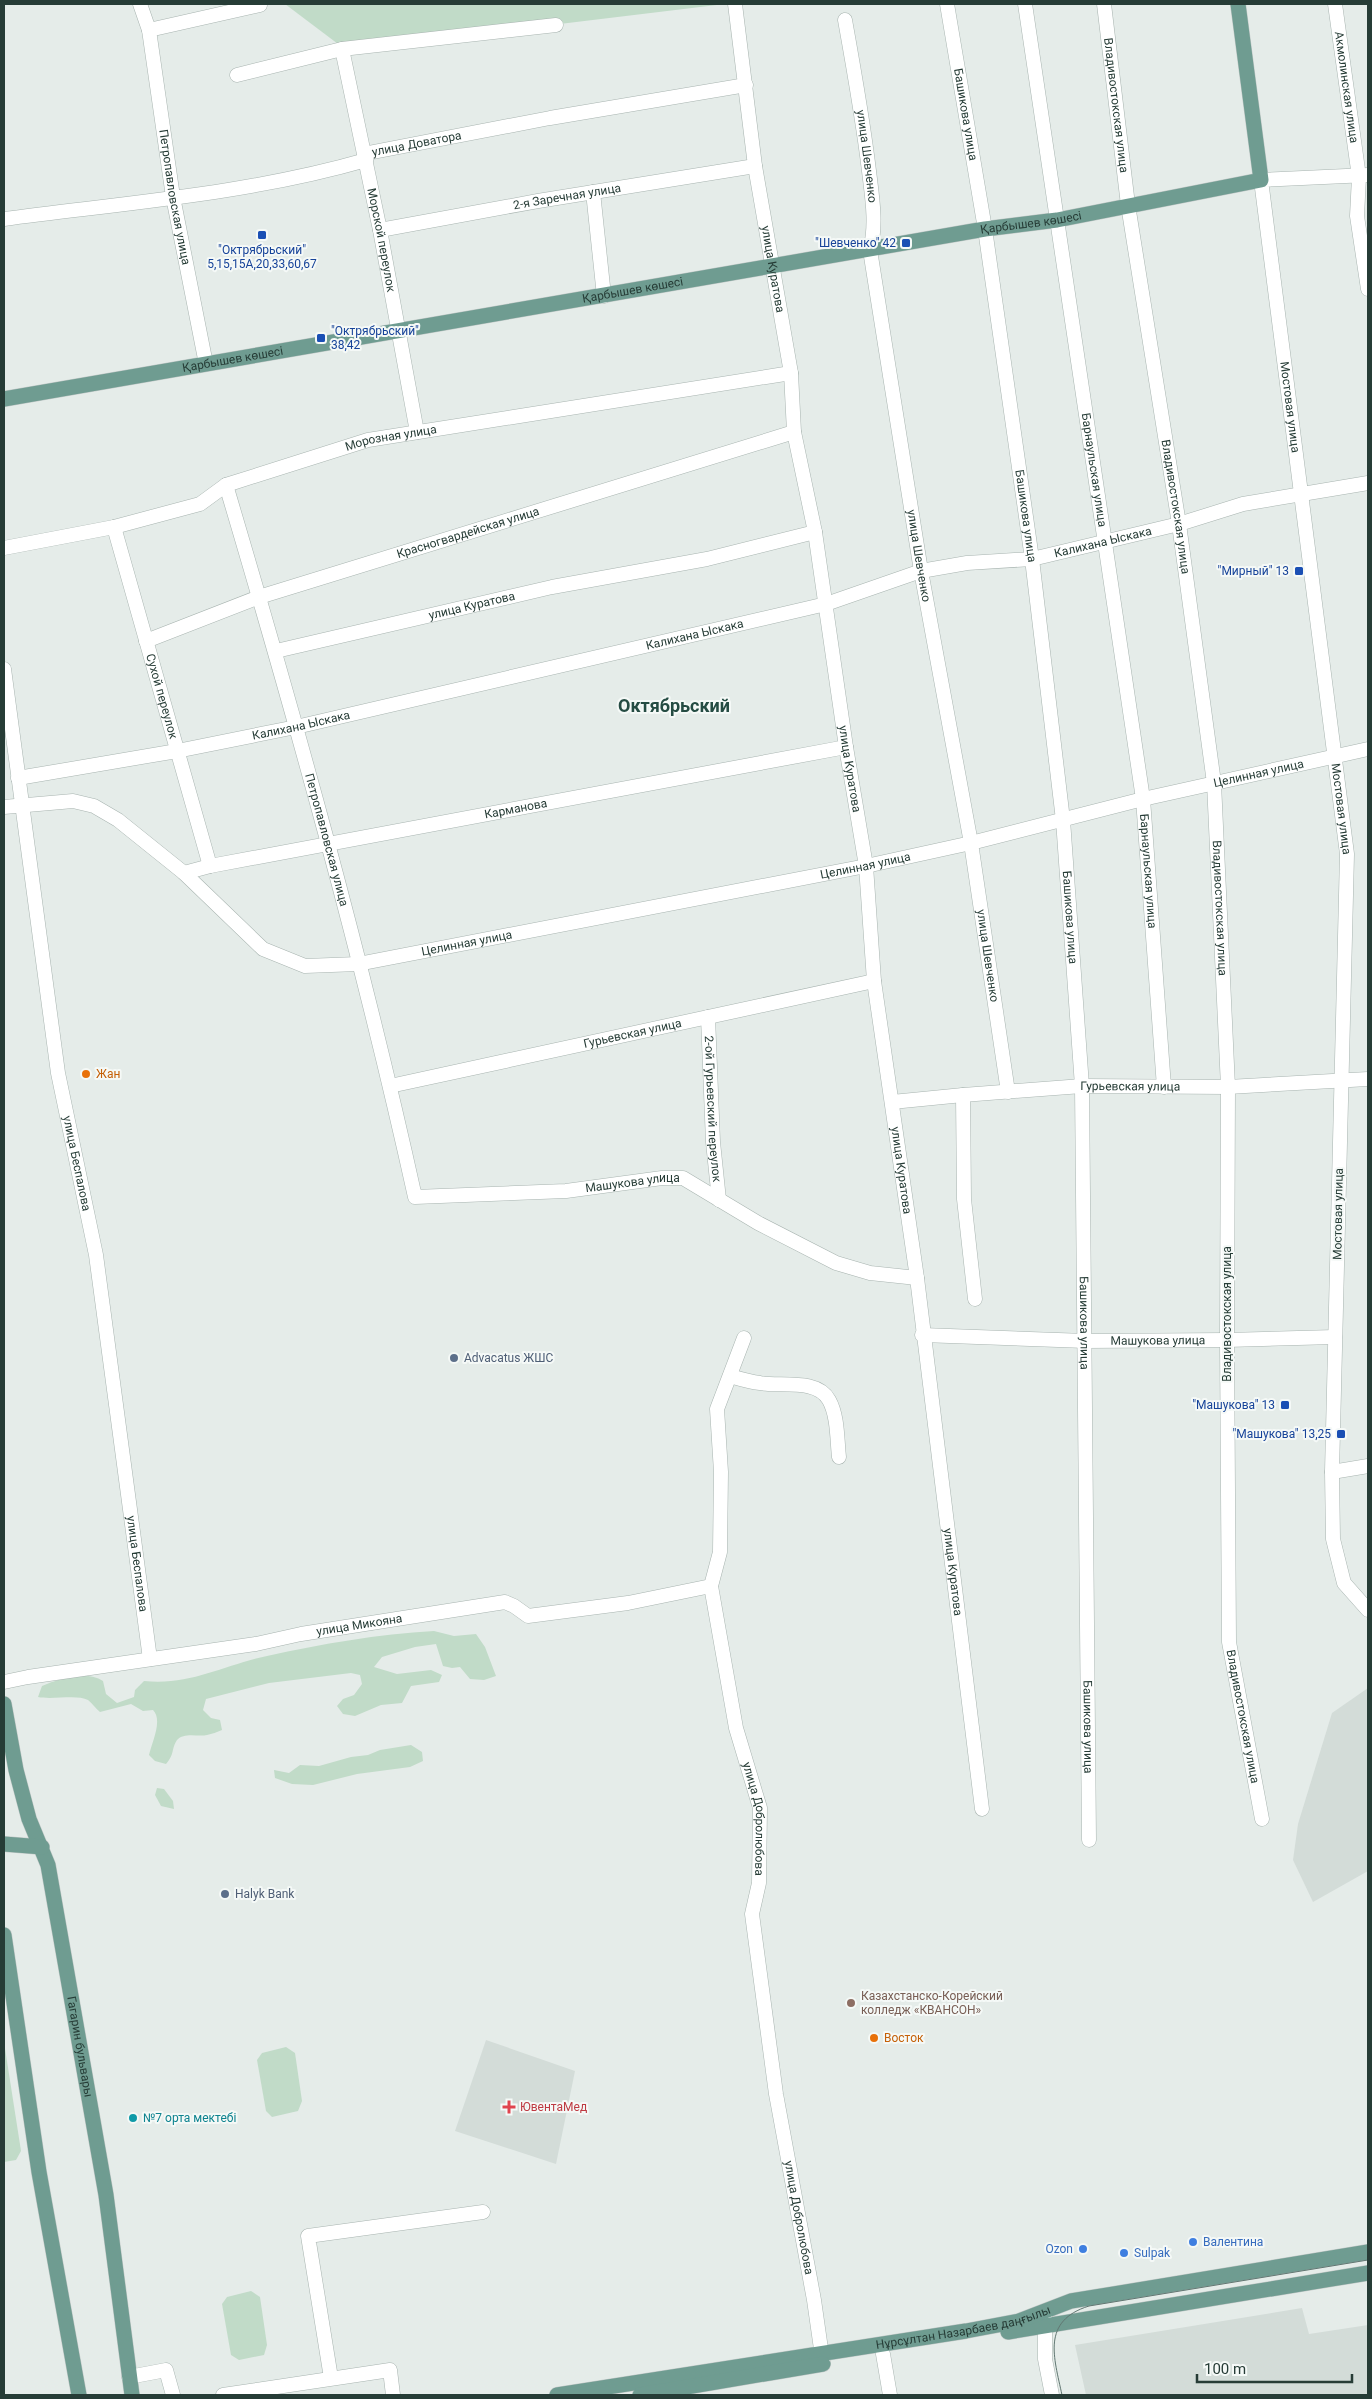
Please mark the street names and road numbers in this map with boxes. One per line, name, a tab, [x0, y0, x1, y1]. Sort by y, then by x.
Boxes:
street label: Акмолинская улица	[1332, 30, 1361, 144]
street label: Владивостокская улица	[1101, 37, 1131, 174]
street label: Башикова улица	[951, 67, 980, 162]
street label: улица Шевченко	[854, 109, 880, 203]
street label: Петропавловская улица	[156, 128, 193, 266]
street label: улица Доватора	[371, 128, 463, 159]
street label: 2-я Заречная улица	[512, 181, 622, 212]
street label: Морской переулок	[364, 187, 398, 294]
street label: Қарбышев көшесі	[979, 208, 1083, 237]
street label: улица Куратова	[759, 225, 787, 314]
street label: Қарбышев көшесі	[581, 274, 684, 306]
street label: Қарбышев көшесі	[181, 344, 284, 375]
street label: Мостовая улица	[1277, 361, 1303, 454]
street label: Барнаульская улица	[1079, 412, 1110, 528]
street label: Морозная улица	[343, 422, 438, 454]
street label: Владивостокская улица	[1159, 439, 1193, 575]
street label: Башикова улица	[1012, 469, 1039, 563]
street label: Красногвардейская улица	[395, 504, 541, 561]
street label: улица Шевченко	[904, 508, 934, 603]
street label: Калихана Ыскака	[1053, 524, 1153, 560]
street label: улица Куратова	[427, 589, 516, 622]
street label: Калихана Ыскака	[645, 616, 745, 653]
street label: Сухой переулок	[143, 652, 181, 741]
street label: Калихана Ыскака	[251, 708, 351, 743]
street label: улица Куратова	[836, 724, 864, 813]
street label: Целинная улица	[1212, 757, 1305, 790]
street label: Мостовая улица	[1328, 762, 1354, 855]
street label: Петропавловская улица	[302, 772, 351, 908]
street label: Карманова	[483, 796, 548, 822]
street label: Барнаульская улица	[1137, 813, 1159, 929]
street label: Владивостокская улица	[1210, 840, 1230, 976]
street label: Целинная улица	[819, 849, 912, 882]
street label: Башикова улица	[1060, 870, 1080, 964]
street label: улица Шевченко	[974, 908, 1002, 1003]
street label: Целинная улица	[420, 927, 513, 959]
street label: Гурьевская улица	[582, 1016, 683, 1051]
street label: 2-ой Гурьевский переулок	[702, 1035, 724, 1183]
street label: Гурьевская улица	[1080, 1079, 1180, 1094]
street label: улица Беспалова	[60, 1115, 94, 1212]
street label: улица Куратова	[888, 1126, 915, 1215]
street label: Мостовая улица	[1330, 1168, 1346, 1260]
street label: Машукова улица	[584, 1171, 680, 1195]
street label: Владивостокская улица	[1220, 1246, 1234, 1382]
street label: Башикова улица	[1077, 1276, 1092, 1370]
street label: Машукова улица	[1110, 1333, 1205, 1348]
street label: улица Беспалова	[124, 1515, 151, 1613]
street label: улица Куратова	[941, 1527, 965, 1617]
street label: улица Микояна	[315, 1611, 403, 1638]
street label: Владивостокская улица	[1224, 1649, 1262, 1785]
street label: Башикова улица	[1081, 1680, 1095, 1774]
street label: улица Добролюбова	[740, 1760, 767, 1876]
street label: Гагарин бульвары	[64, 1995, 96, 2098]
street label: улица Добролюбова	[781, 2160, 816, 2276]
street label: Нұрсұлтан Назарбаев даңғылы	[875, 2303, 1053, 2352]

